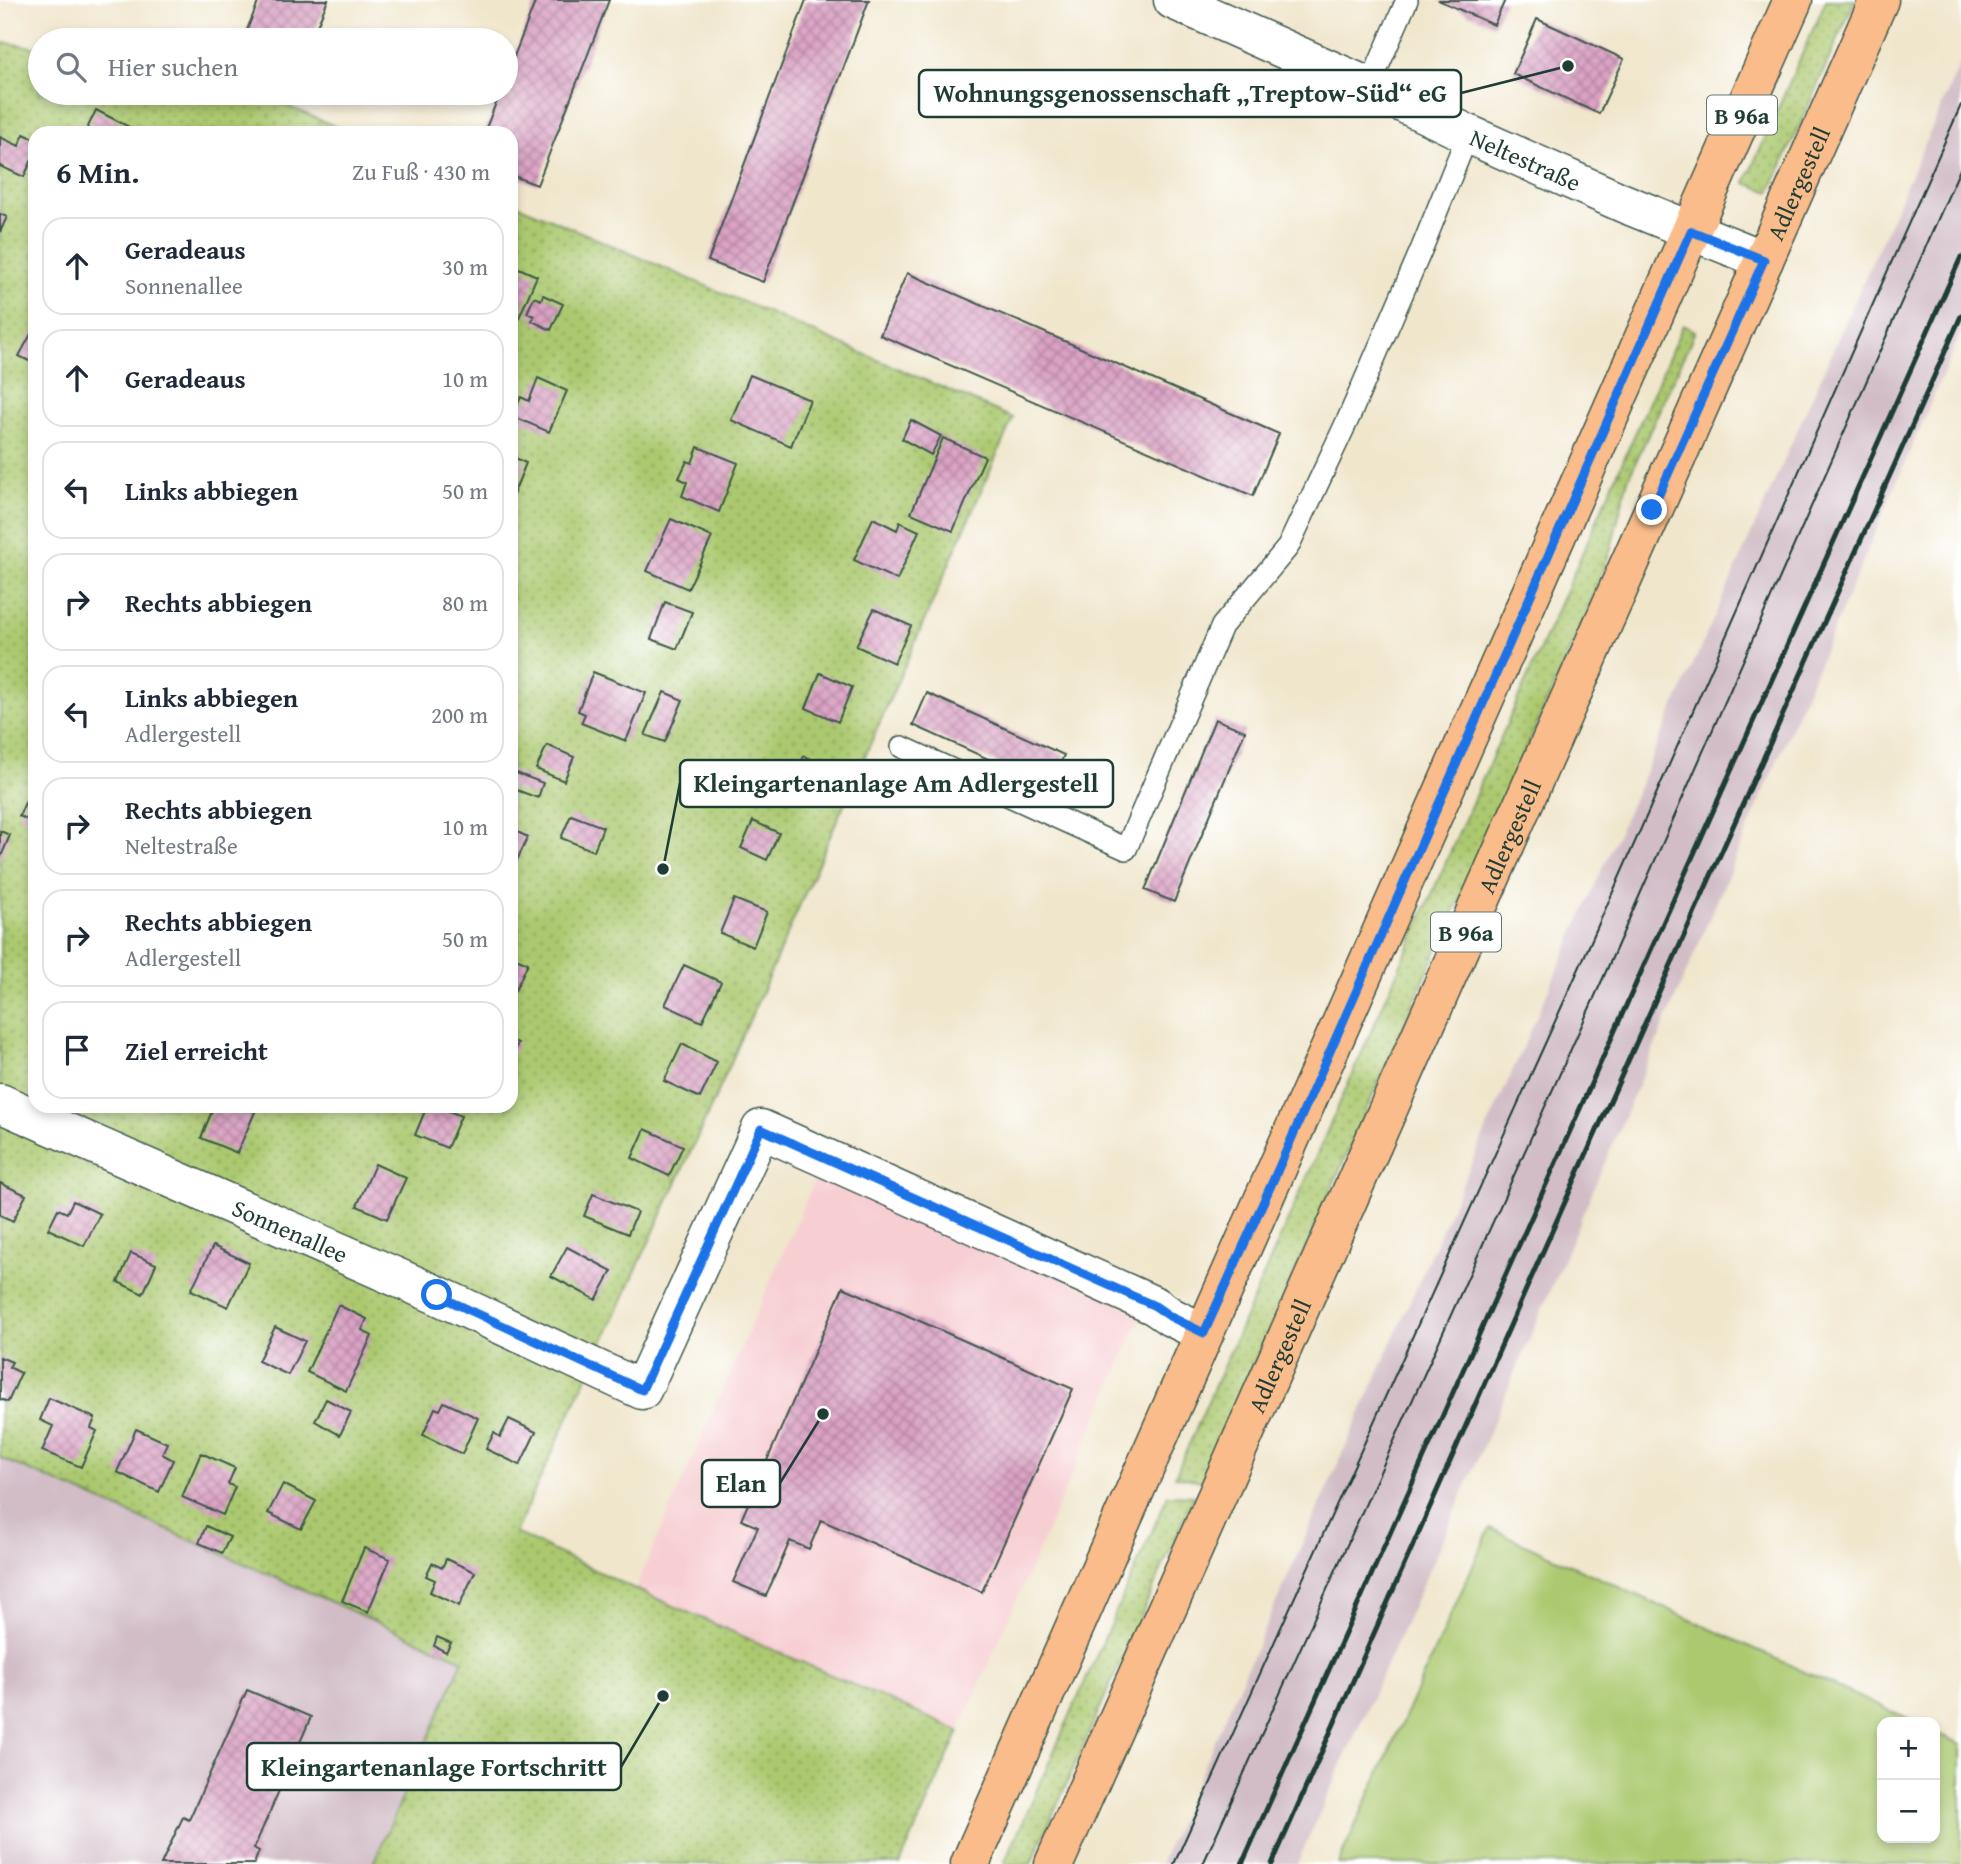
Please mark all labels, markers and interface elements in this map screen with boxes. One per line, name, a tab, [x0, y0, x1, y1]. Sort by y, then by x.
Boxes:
search box	[28, 28, 518, 105]
text: Hier suchen	[108, 47, 238, 86]
icon: search	[52, 48, 90, 86]
callout: Wohnungsgenossenschaft „Treptow-Süd“ eG	[919, 70, 1461, 117]
text: Wohnungsgenossenschaft „Treptow-Süd“ eG	[933, 73, 1447, 112]
road number: B 96a	[1707, 96, 1777, 134]
street label: Neltestraße	[1465, 120, 1586, 200]
street label: Adlergestell	[1757, 121, 1839, 246]
text: 6 Min.	[56, 150, 139, 194]
text: Zu Fuß · 430 m	[352, 155, 490, 188]
text: Geradeaus	[125, 230, 246, 269]
icon: ahead	[58, 247, 96, 285]
text: 30 m	[442, 250, 488, 283]
text: Sonnenallee	[125, 269, 243, 302]
icon: ahead	[58, 359, 96, 397]
text: Geradeaus	[125, 359, 246, 398]
text: 10 m	[442, 362, 488, 395]
icon: left	[58, 471, 96, 509]
text: Links abbiegen	[125, 471, 298, 510]
text: 50 m	[442, 474, 488, 507]
route end	[1636, 494, 1667, 525]
icon: right	[58, 583, 96, 621]
text: Rechts abbiegen	[125, 583, 312, 622]
text: 80 m	[442, 586, 488, 619]
text: Links abbiegen	[125, 678, 298, 717]
icon: left	[58, 695, 96, 733]
text: 200 m	[431, 698, 488, 731]
text: Adlergestell	[125, 717, 241, 750]
callout: Kleingartenanlage Am Adlergestell	[680, 760, 1113, 807]
text: Kleingartenanlage Am Adlergestell	[693, 763, 1099, 802]
street label: Adlergestell	[1468, 773, 1550, 899]
text: Rechts abbiegen	[125, 790, 312, 829]
icon: right	[58, 807, 96, 845]
text: 10 m	[442, 810, 488, 843]
text: Neltestraße	[125, 829, 238, 862]
text: Rechts abbiegen	[125, 902, 312, 941]
road number: B 96a	[1431, 912, 1501, 951]
icon: right	[58, 919, 96, 957]
text: 50 m	[442, 922, 488, 955]
text: Adlergestell	[125, 941, 241, 974]
icon: arrive	[58, 1031, 96, 1069]
text: Ziel erreicht	[125, 1031, 268, 1070]
street label: Sonnenallee	[227, 1190, 354, 1271]
route start	[421, 1279, 452, 1310]
street label: Adlergestell	[1238, 1293, 1320, 1418]
callout: Elan	[702, 1460, 780, 1507]
text: Elan	[716, 1463, 767, 1502]
map controls	[1877, 1717, 1940, 1843]
button: +	[1877, 1717, 1940, 1780]
callout: Kleingartenanlage Fortschritt	[247, 1743, 621, 1790]
text: Kleingartenanlage Fortschritt	[261, 1747, 607, 1786]
button: −	[1877, 1780, 1940, 1843]

